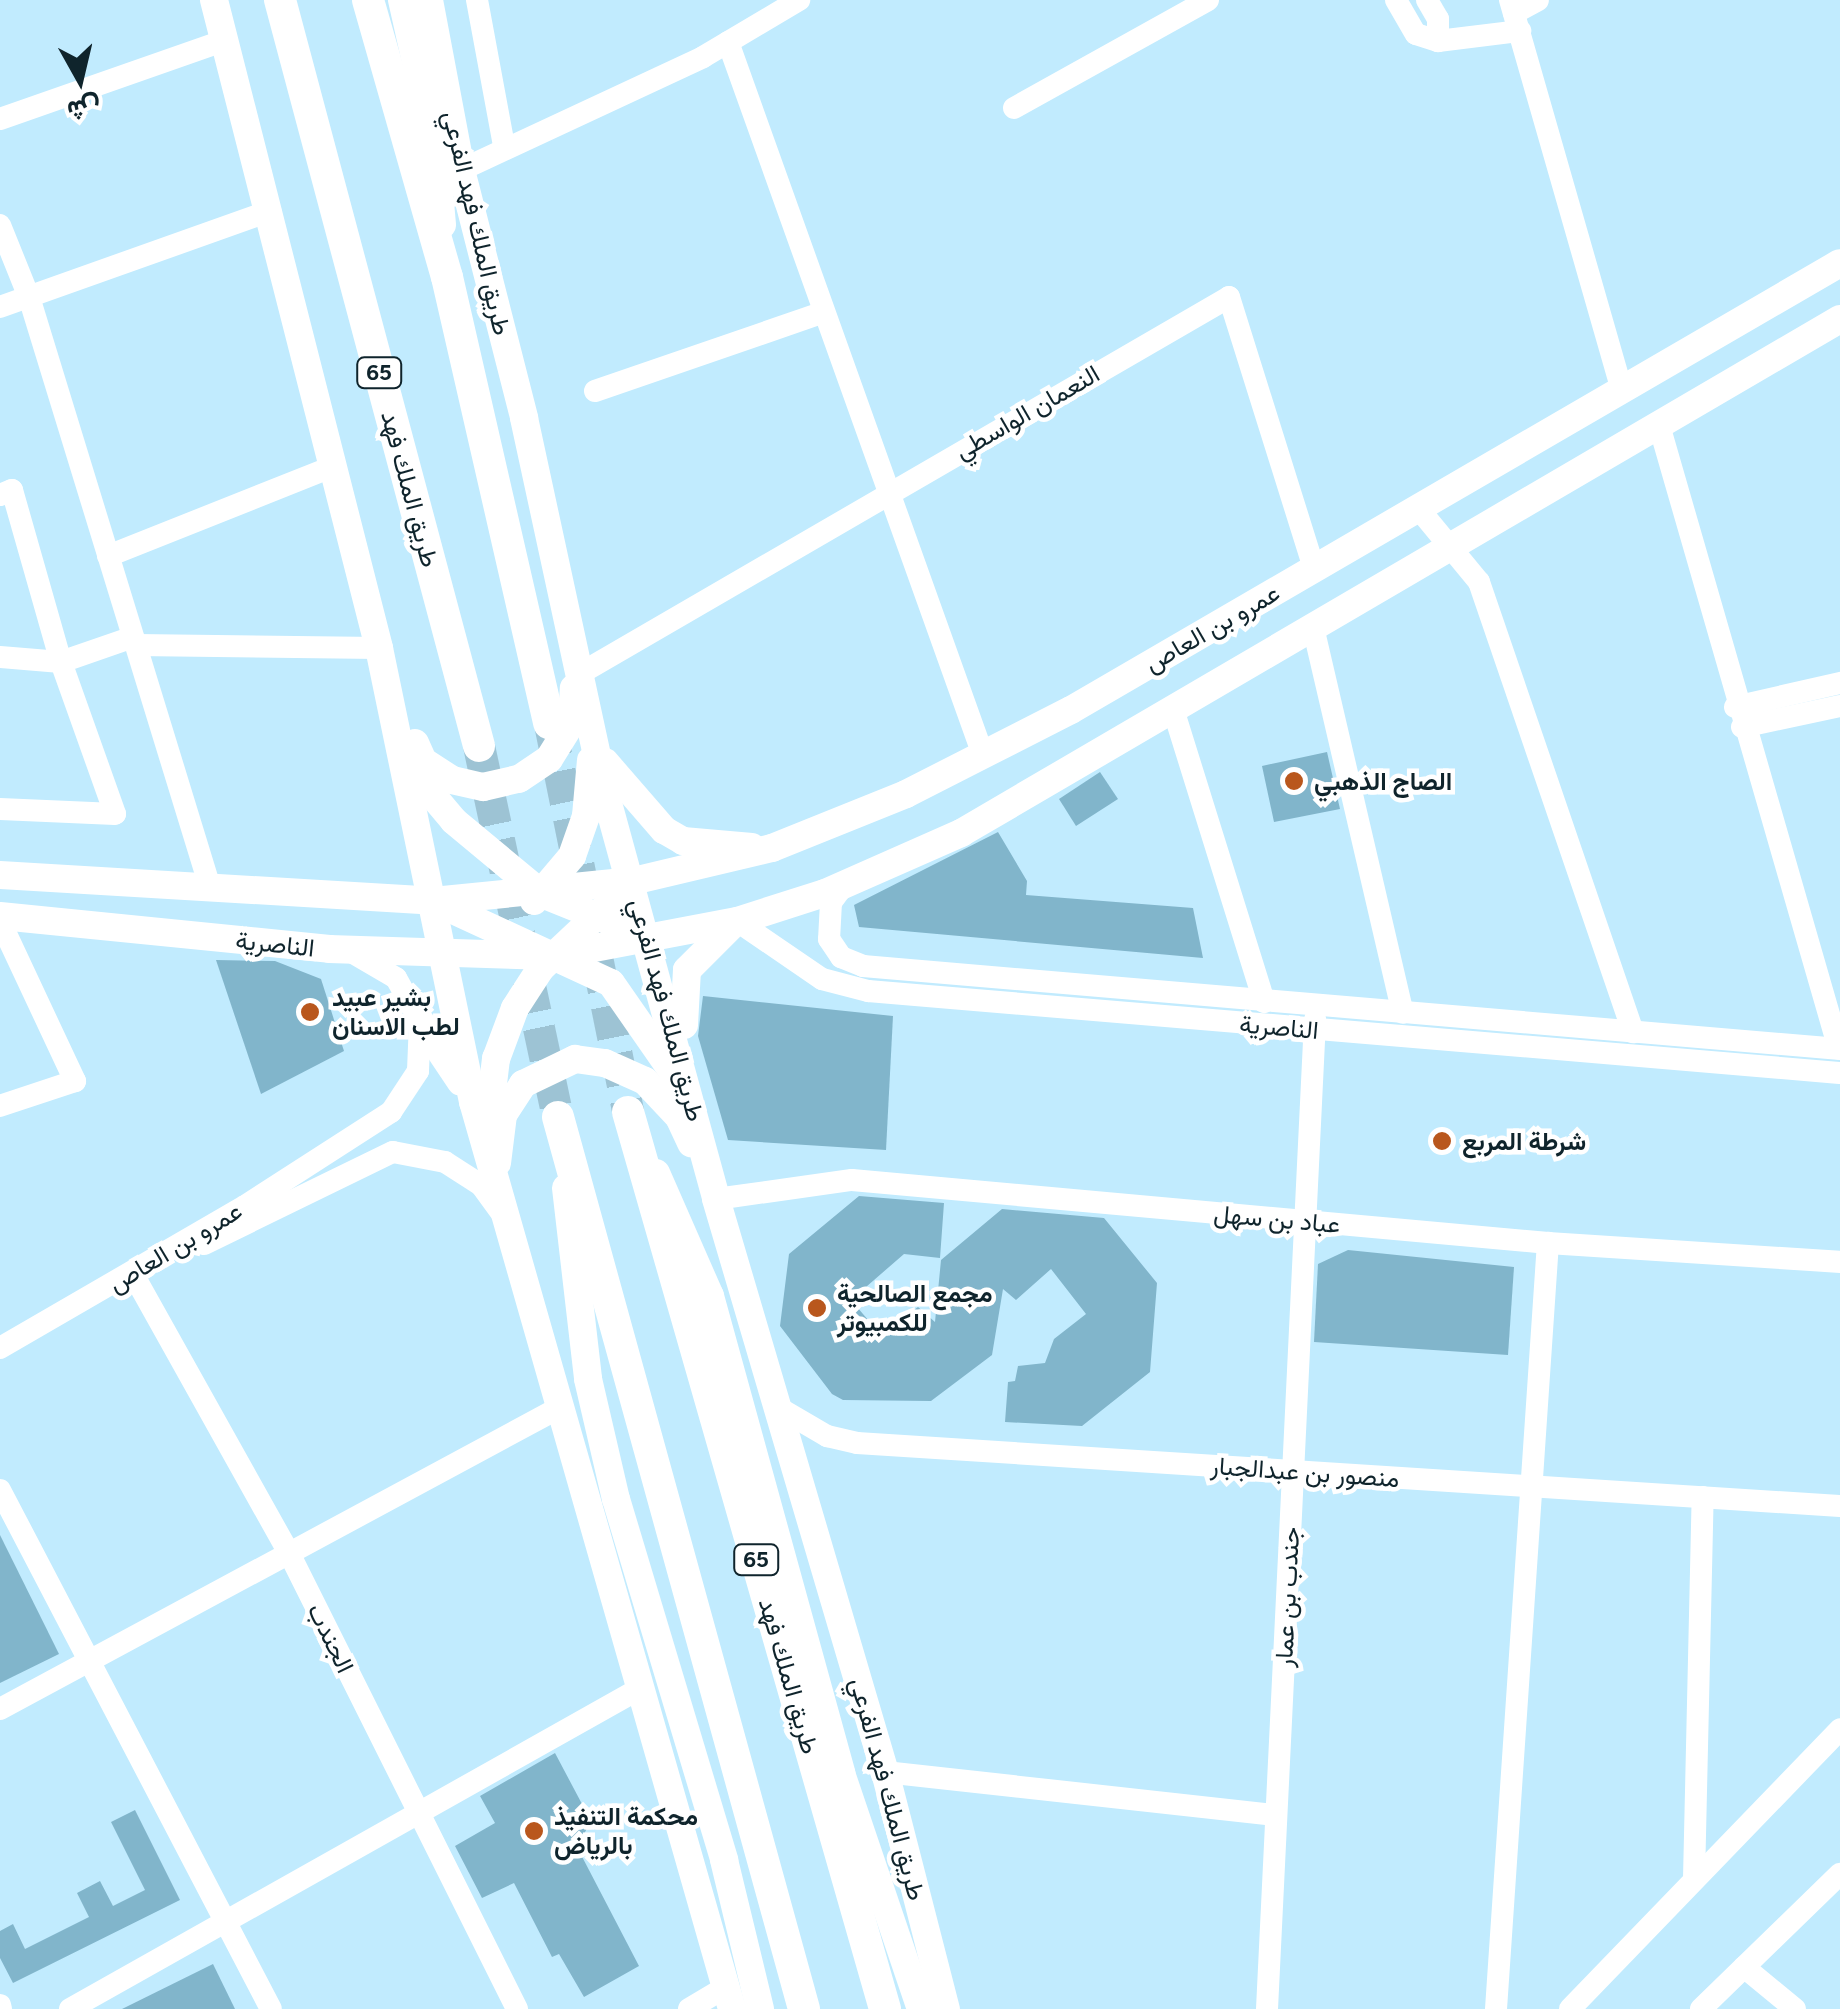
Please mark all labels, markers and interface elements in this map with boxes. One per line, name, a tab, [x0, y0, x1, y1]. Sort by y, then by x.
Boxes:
north arrow	[30, 30, 130, 130]
text: ش	[65, 91, 103, 129]
street label: طريق الملك فهد الفرعي	[437, 108, 517, 338]
road number: 65	[354, 356, 404, 390]
street label: النعمان الواسطي	[949, 358, 1105, 466]
street label: طريق الملك فهد	[375, 408, 445, 570]
street label: عمرو بن العاص	[1139, 577, 1285, 679]
place label: الصاج الذهبي	[1314, 766, 1452, 796]
marker: الصاج الذهبي	[1283, 770, 1305, 792]
street label: طريق الملك فهد الفرعي	[623, 895, 711, 1125]
street label: الناصرية	[234, 925, 316, 963]
place label: بشير عبيد لطب الاسنان	[332, 983, 460, 1042]
marker: بشير عبيد لطب الاسنان	[297, 999, 323, 1025]
street label: الناصرية	[1238, 1009, 1320, 1045]
place label: شرطة المربع	[1462, 1126, 1586, 1156]
marker: شرطة المربع	[1431, 1130, 1453, 1152]
street label: عمرو بن العاص	[103, 1195, 247, 1299]
street label: عباد بن سهل	[1212, 1199, 1342, 1239]
place label: مجمع الصالحية للكمبيوتر	[837, 1279, 992, 1338]
marker: مجمع الصالحية للكمبيوتر	[806, 1297, 828, 1319]
street label: منصور بن عبدالجبار	[1209, 1450, 1401, 1494]
street label: جندب بن عمار	[1268, 1526, 1306, 1668]
road number: 65	[731, 1543, 781, 1577]
street label: طريق الملك فهد	[752, 1595, 826, 1757]
street label: الجندب	[301, 1598, 361, 1678]
street label: طريق الملك فهد الفرعي	[844, 1674, 932, 1904]
place label: محكمة التنفيذ بالرياض	[554, 1802, 698, 1861]
marker: محكمة التنفيذ بالرياض	[523, 1820, 545, 1842]

